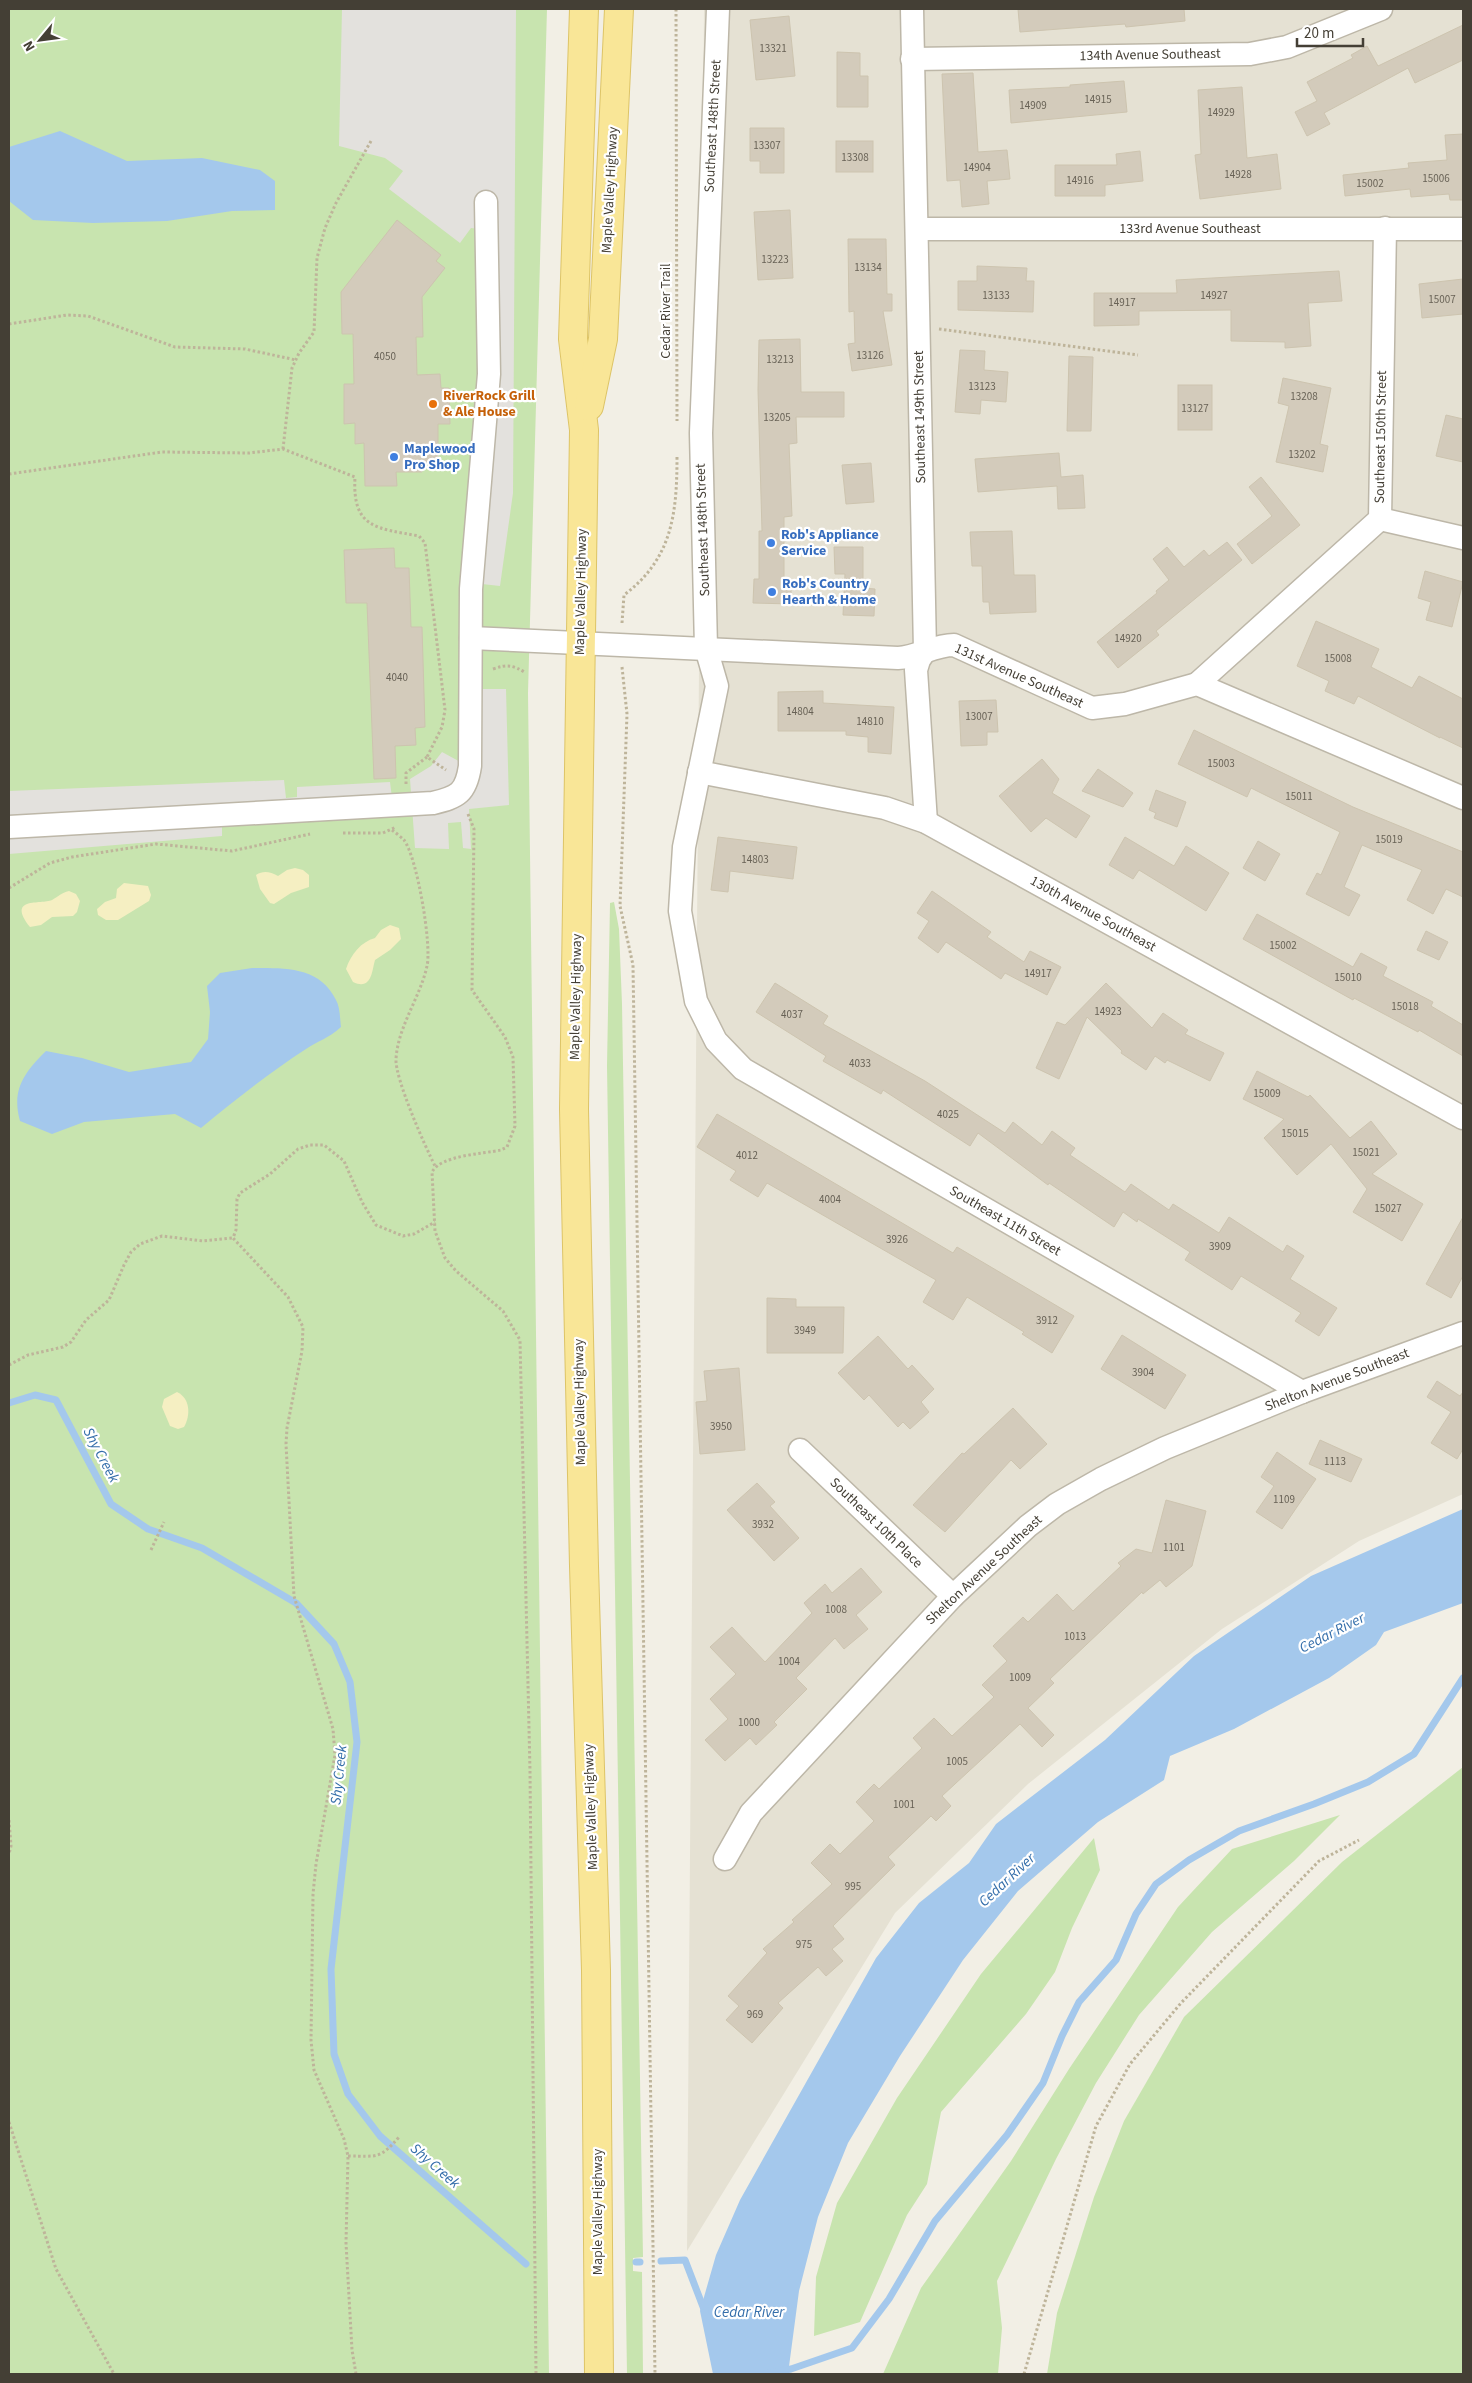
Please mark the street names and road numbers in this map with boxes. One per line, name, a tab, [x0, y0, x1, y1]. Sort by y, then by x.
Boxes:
street label: 134th Avenue Southeast	[1079, 44, 1221, 66]
street label: Southeast 148th Street	[700, 59, 726, 193]
street label: Maple Valley Highway	[597, 126, 623, 254]
street label: 133rd Avenue Southeast	[1119, 219, 1261, 239]
street label: Cedar River Trail	[656, 263, 676, 359]
street label: Southeast 149th Street	[909, 350, 931, 484]
street label: Southeast 150th Street	[1370, 370, 1392, 504]
street label: Southeast 148th Street	[691, 463, 715, 597]
street label: Maple Valley Highway	[570, 528, 592, 655]
street label: 131st Avenue Southeast	[951, 639, 1087, 714]
street label: 130th Avenue Southeast	[1026, 871, 1160, 957]
street label: Maple Valley Highway	[565, 933, 587, 1060]
street label: Southeast 11th Street	[945, 1181, 1065, 1261]
street label: Maple Valley Highway	[569, 1338, 591, 1465]
street label: Shelton Avenue Southeast	[1262, 1343, 1412, 1417]
street label: Southeast 10th Place	[825, 1473, 927, 1573]
street label: Shelton Avenue Southeast	[921, 1510, 1047, 1630]
street label: Maple Valley Highway	[579, 1743, 603, 1871]
street label: Maple Valley Highway	[588, 2148, 608, 2275]

